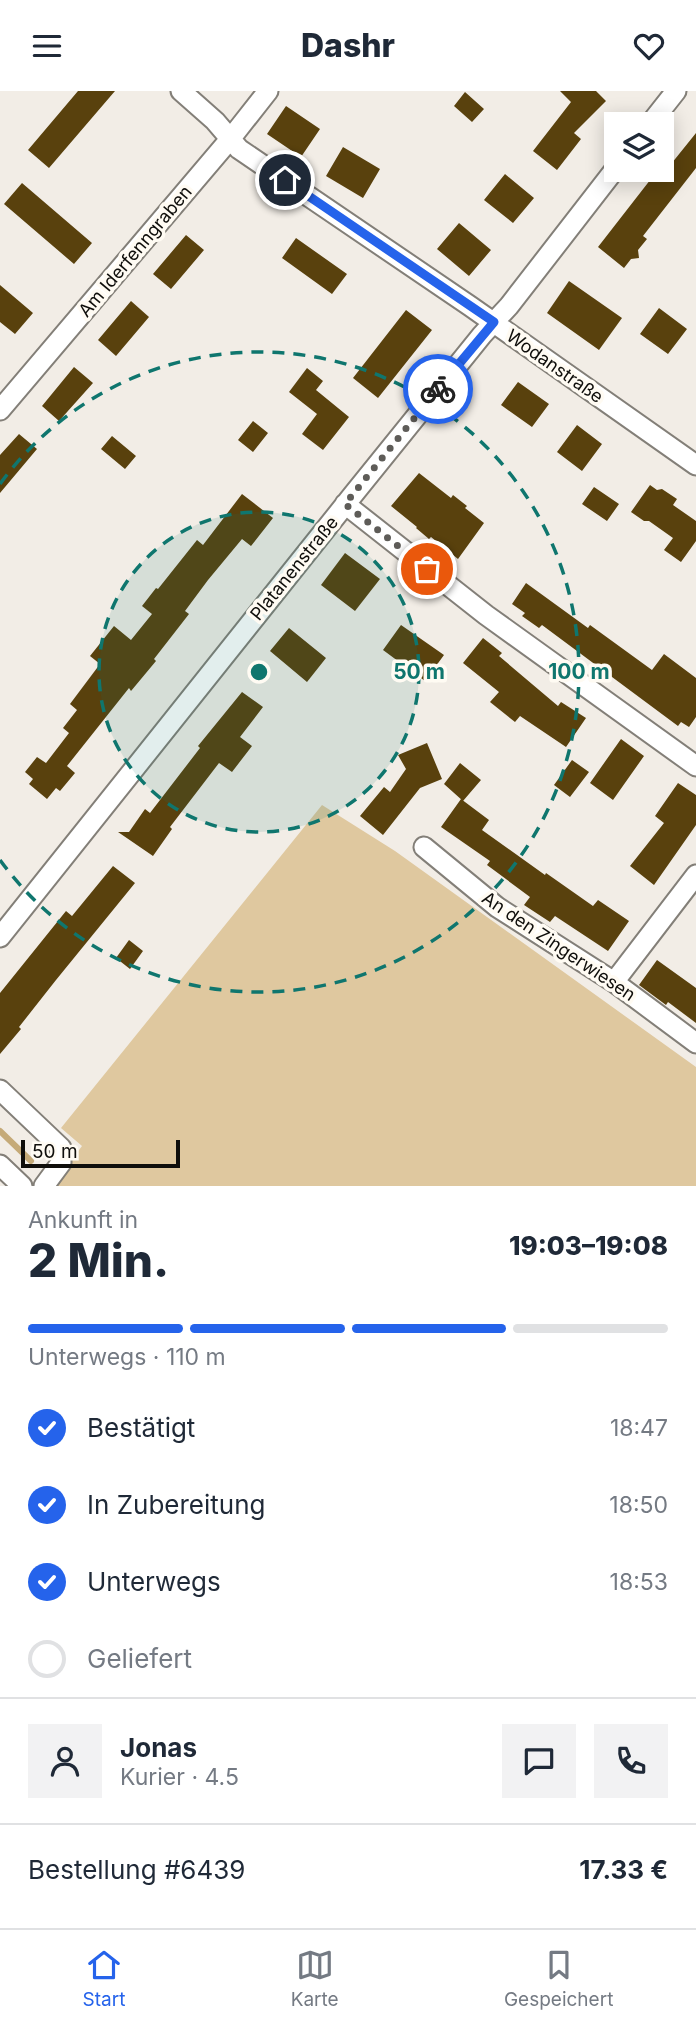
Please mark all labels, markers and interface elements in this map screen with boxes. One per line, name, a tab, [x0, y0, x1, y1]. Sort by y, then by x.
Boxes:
text: Dashr	[301, 26, 395, 65]
icon: menu	[28, 27, 66, 65]
icon: heart	[630, 27, 668, 65]
map controls	[604, 112, 674, 182]
button: layers	[604, 112, 674, 182]
pin	[255, 150, 315, 210]
icon: home	[266, 161, 304, 199]
street label: Am Iderfenngraben	[74, 181, 196, 321]
street label: Wodanstraße	[503, 325, 607, 407]
courier	[403, 354, 473, 424]
icon: bike	[419, 370, 457, 408]
street label: Platanenstraße	[246, 512, 342, 624]
pin	[397, 539, 457, 599]
icon: bag	[408, 550, 446, 588]
text: 50 m	[393, 659, 445, 684]
text: 100 m	[548, 659, 610, 684]
centre of rings	[247, 660, 271, 684]
street label: An den Zingerwiesen	[478, 887, 640, 1005]
scale bar	[21, 1137, 180, 1169]
text: 50 m	[32, 1140, 78, 1163]
text: Ankunft in	[28, 1206, 138, 1234]
text: 19:03–19:08	[509, 1230, 668, 1261]
text: 2 Min.	[28, 1232, 169, 1288]
text: Unterwegs · 110 m	[28, 1343, 226, 1371]
icon: check	[28, 1409, 66, 1447]
text: Bestätigt	[87, 1412, 195, 1443]
text: 18:47	[610, 1414, 668, 1442]
icon: check	[28, 1486, 66, 1524]
text: In Zubereitung	[87, 1489, 265, 1520]
text: 18:50	[609, 1491, 668, 1519]
icon: check	[28, 1563, 66, 1601]
text: Unterwegs	[87, 1566, 221, 1597]
text: 18:53	[610, 1568, 668, 1596]
text: Geliefert	[87, 1643, 192, 1674]
button: person	[28, 1724, 102, 1798]
button: chat	[502, 1724, 576, 1798]
button: phone	[594, 1724, 668, 1798]
text: Jonas	[120, 1732, 197, 1763]
text: Kurier · 4.5	[120, 1763, 239, 1791]
text: Bestellung #6439	[28, 1854, 245, 1885]
text: 17.33 €	[579, 1854, 668, 1885]
tab: Start	[83, 1946, 125, 2011]
tab: Karte	[291, 1946, 339, 2011]
tab: Gespeichert	[504, 1946, 613, 2011]

